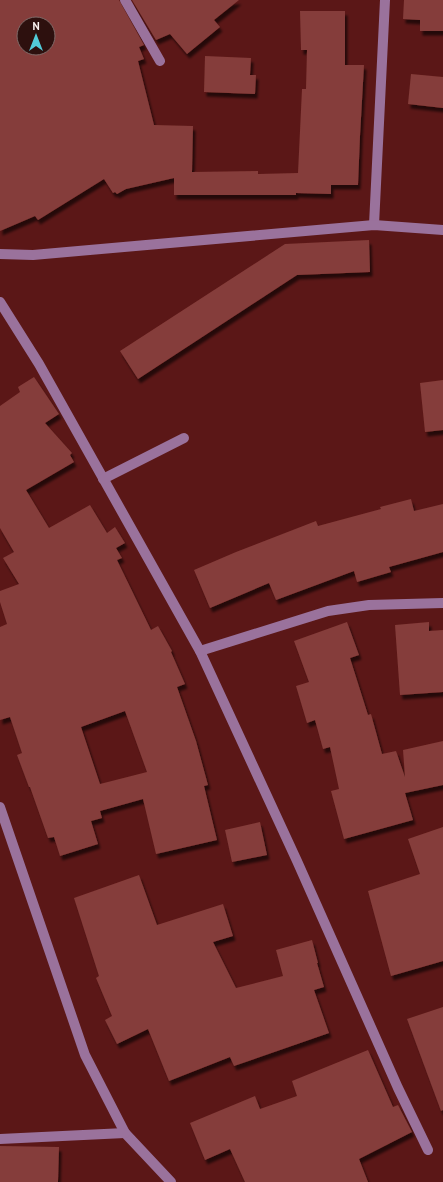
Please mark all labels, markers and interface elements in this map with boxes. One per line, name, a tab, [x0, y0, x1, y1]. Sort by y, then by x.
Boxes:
north arrow	[16, 16, 56, 56]
text: N	[32, 19, 40, 33]

